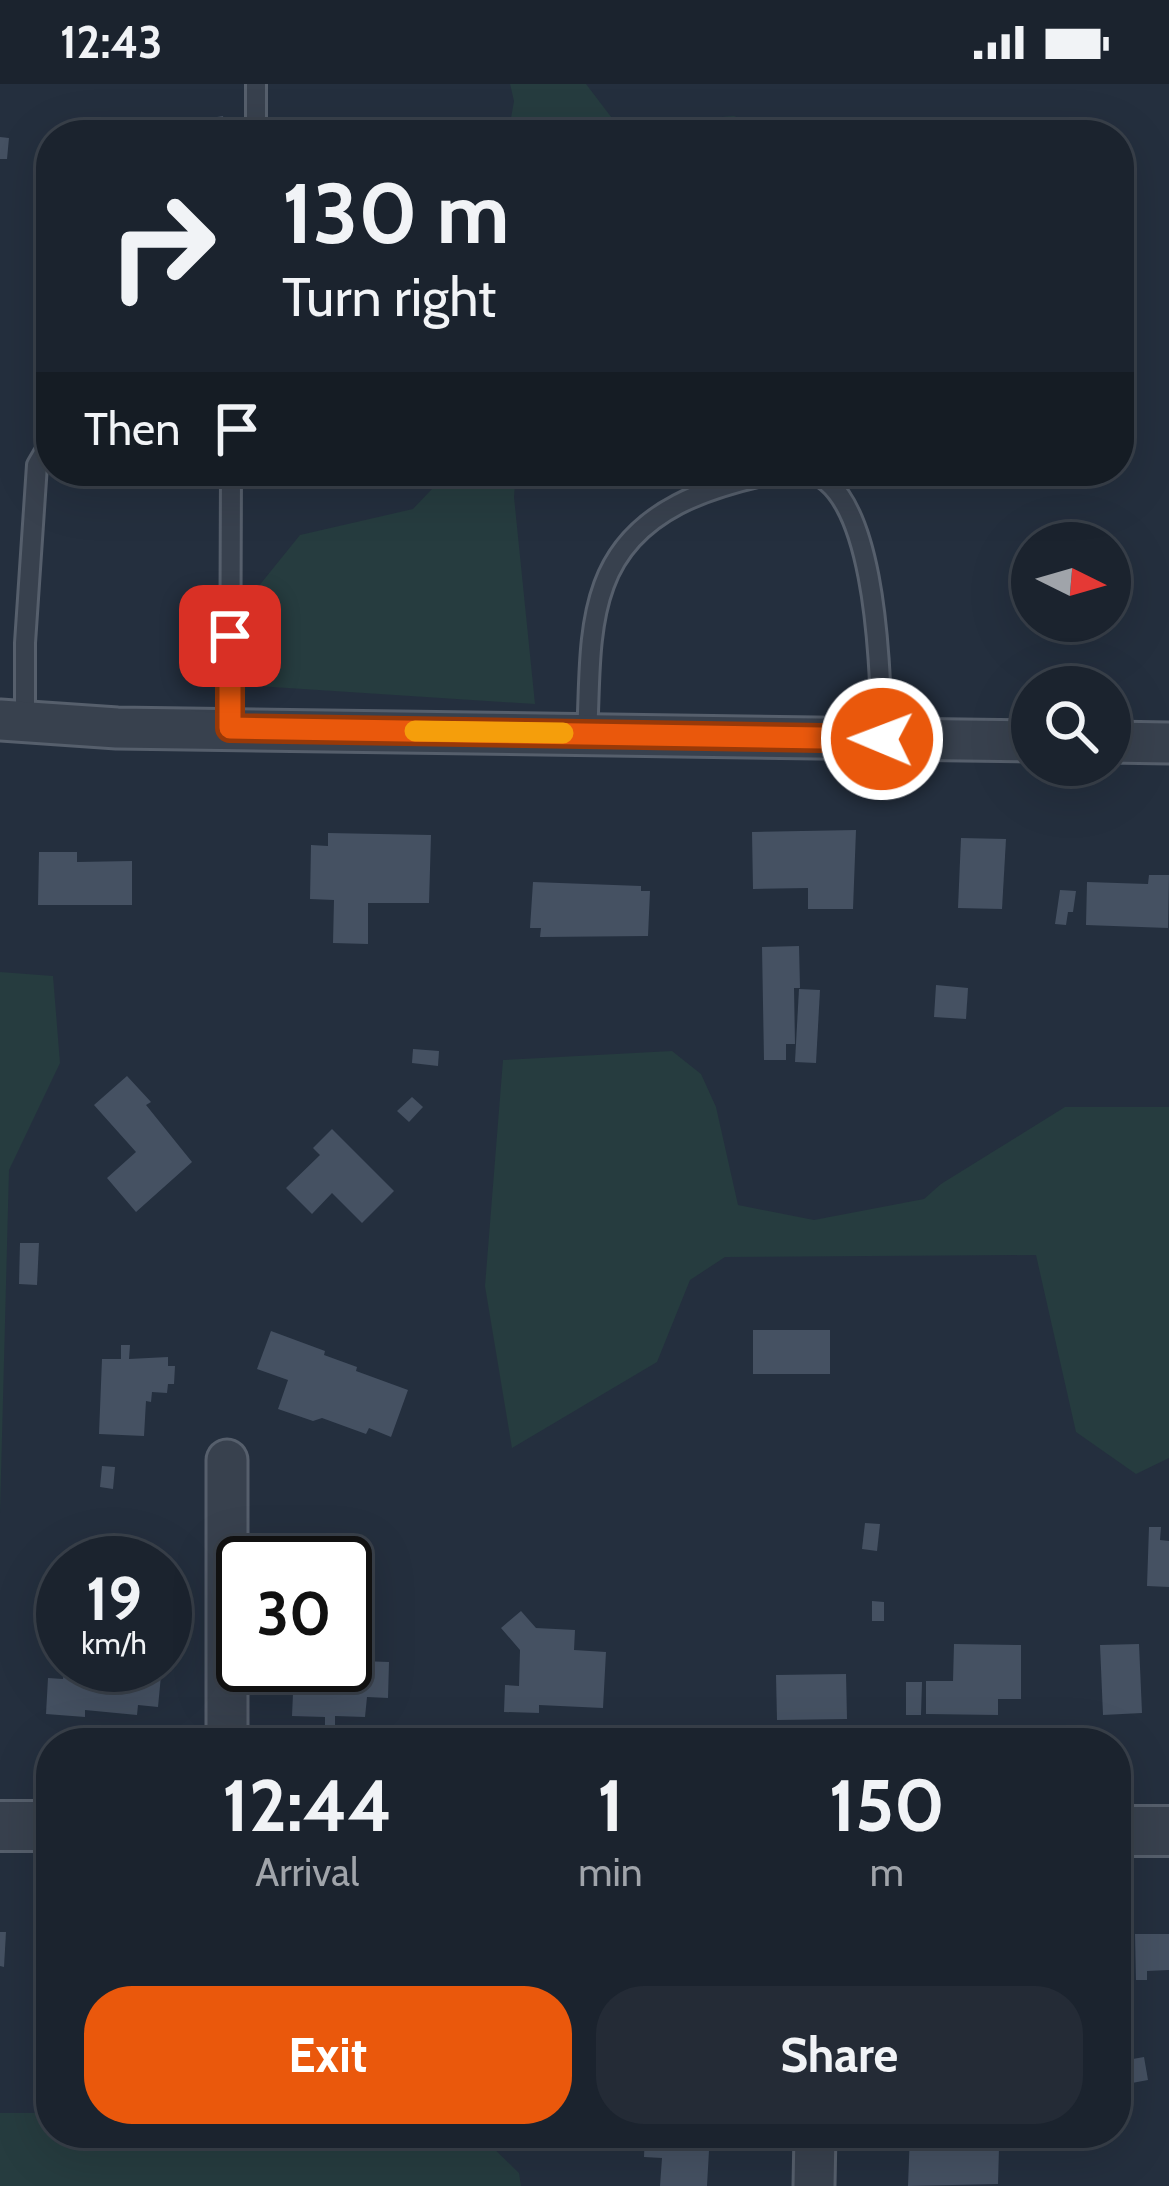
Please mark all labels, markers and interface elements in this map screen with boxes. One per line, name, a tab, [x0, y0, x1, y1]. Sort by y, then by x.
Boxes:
text: 12:43	[60, 15, 163, 69]
text: 130 m	[282, 162, 509, 264]
icon: right	[84, 168, 240, 324]
text: Turn right	[282, 264, 496, 330]
icon: arrive	[204, 396, 270, 462]
text: Then	[84, 402, 180, 456]
north arrow	[1011, 522, 1131, 642]
map controls	[1011, 522, 1131, 786]
pin	[179, 585, 281, 687]
icon: arrive	[197, 603, 263, 669]
button: search	[1011, 666, 1131, 786]
position arrow	[819, 676, 945, 802]
speed limit sign: 30	[216, 1536, 372, 1692]
text: 19	[86, 1562, 142, 1635]
text: km/h	[81, 1625, 147, 1662]
text: 12:44	[222, 1762, 392, 1849]
text: 1	[597, 1762, 624, 1849]
text: 150	[829, 1762, 945, 1849]
text: Arrival	[255, 1848, 359, 1896]
text: min	[578, 1848, 643, 1896]
text: m	[870, 1848, 904, 1896]
button: Exit	[84, 1986, 572, 2124]
button: Share	[596, 1986, 1083, 2124]

